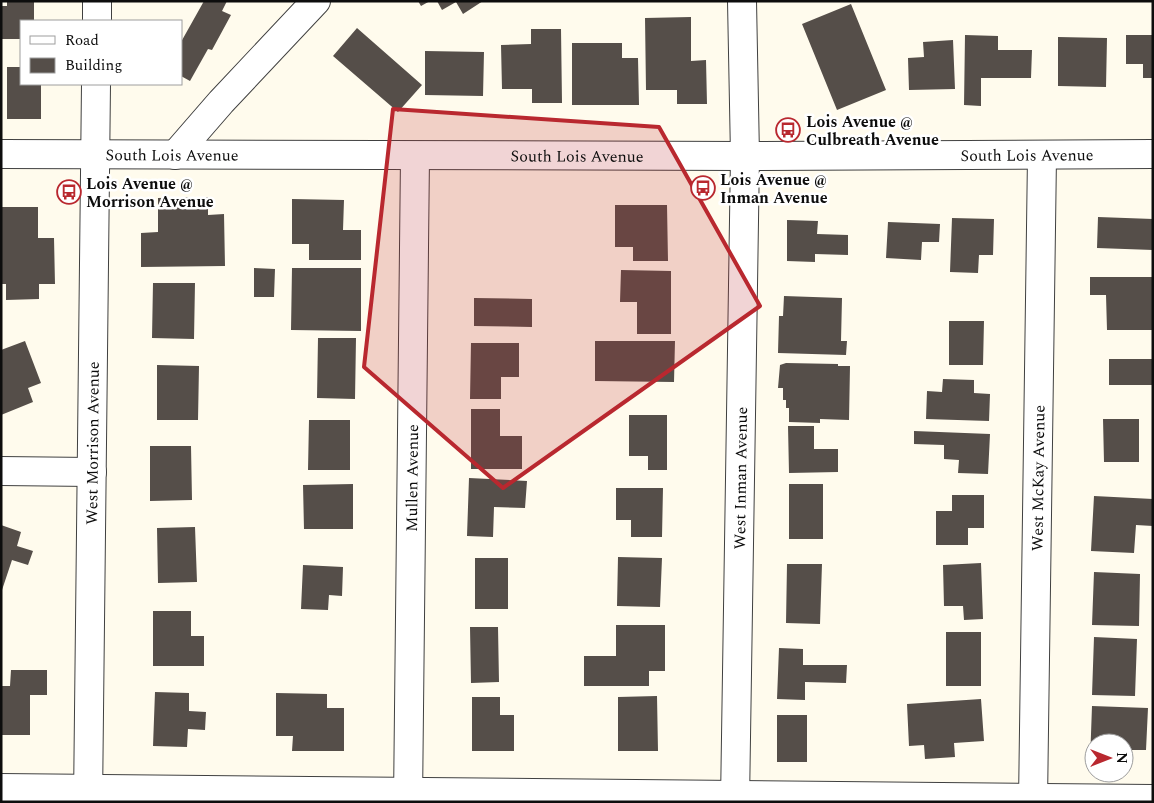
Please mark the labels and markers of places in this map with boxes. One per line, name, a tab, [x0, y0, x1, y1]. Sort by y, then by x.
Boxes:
place label: Lois Avenue @ Culbreath Avenue	[806, 110, 939, 152]
bus stop icon: Lois Avenue @ Culbreath Avenue	[775, 117, 801, 143]
place label: Lois Avenue @ Inman Avenue	[720, 168, 828, 210]
place label: Lois Avenue @ Morrison Avenue	[86, 172, 214, 214]
bus stop icon: Lois Avenue @ Inman Avenue	[690, 175, 716, 201]
bus stop icon: Lois Avenue @ Morrison Avenue	[56, 179, 82, 205]

